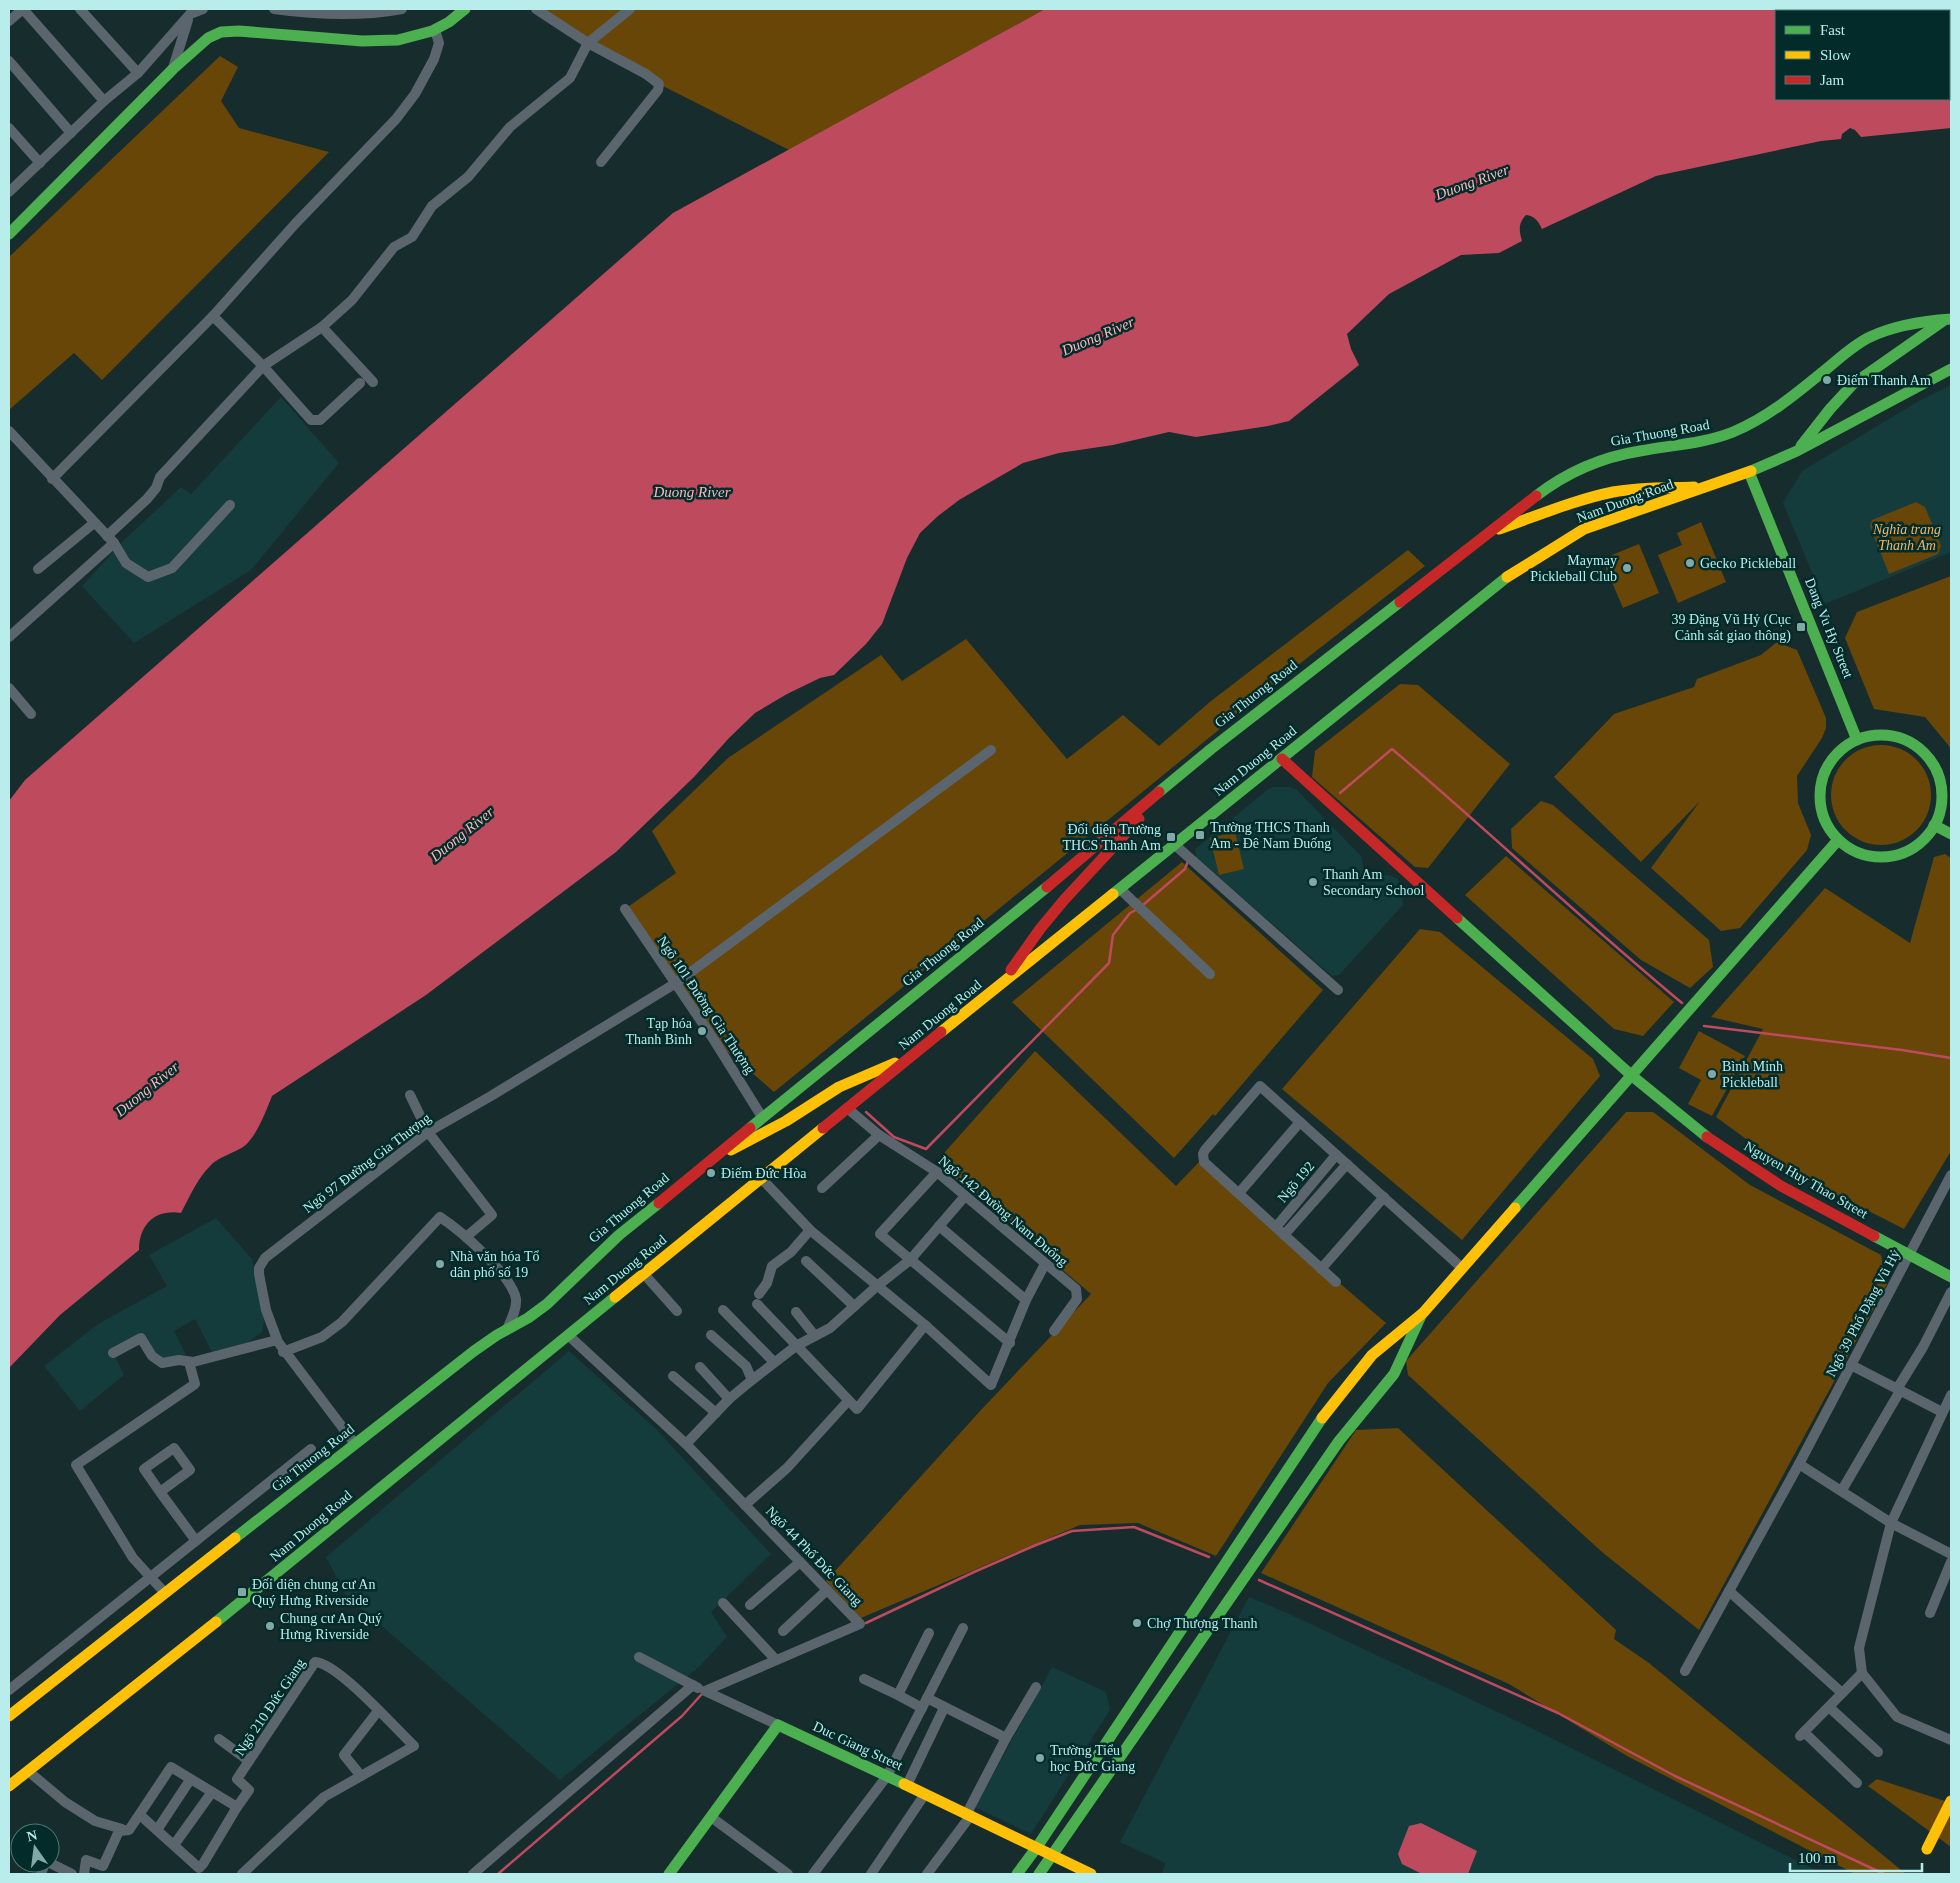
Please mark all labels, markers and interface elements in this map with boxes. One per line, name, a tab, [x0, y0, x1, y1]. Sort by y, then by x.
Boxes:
legend	[1775, 10, 1950, 100]
text: Fast	[1820, 22, 1846, 38]
text: Slow	[1820, 47, 1851, 63]
text: Jam	[1820, 72, 1844, 88]
water label: Duong River	[1432, 161, 1511, 203]
water label: Duong River	[1058, 314, 1137, 359]
place label: Điếm Thanh Am	[1837, 373, 1931, 388]
marker: Điếm Thanh Am	[1821, 374, 1833, 386]
street label: Gia Thuong Road	[1609, 417, 1711, 449]
street label: Nam Duong Road	[1575, 477, 1675, 525]
water label: Duong River	[652, 484, 731, 500]
park label: Nghĩa trang Thanh Am	[1872, 522, 1941, 553]
place label: Maymay Pickleball Club	[1530, 553, 1617, 584]
place label: Gecko Pickleball	[1700, 556, 1796, 571]
marker: Gecko Pickleball	[1684, 557, 1696, 569]
marker: Maymay Pickleball Club	[1621, 562, 1633, 574]
street label: Dang Vu Hy Street	[1802, 576, 1856, 680]
place label: 39 Đặng Vũ Hỷ (Cục Cảnh sát giao thông)	[1671, 612, 1791, 644]
marker: 39 Đặng Vũ Hỷ (Cục Cảnh sát giao thông)	[1795, 621, 1807, 633]
street label: Gia Thuong Road	[1212, 657, 1300, 731]
street label: Nam Duong Road	[1211, 723, 1299, 799]
water label: Duong River	[426, 803, 497, 865]
place label: Trường THCS Thanh Am - Đê Nam Đuống	[1210, 820, 1331, 851]
place label: Đối diện Trường THCS Thanh Am	[1062, 822, 1161, 853]
marker: Trường THCS Thanh Am - Đê Nam Đuống	[1194, 829, 1206, 841]
marker: Đối diện Trường THCS Thanh Am	[1165, 831, 1177, 843]
place label: Thanh Am Secondary School	[1323, 867, 1425, 898]
marker: Thanh Am Secondary School	[1307, 876, 1319, 888]
street label: Gia Thuong Road	[899, 915, 987, 989]
street label: Ngõ 101 Đường Gia Thượng	[654, 933, 758, 1077]
street label: Nam Duong Road	[896, 977, 984, 1053]
place label: Tạp hóa Thanh Bình	[626, 1016, 693, 1047]
marker: Tạp hóa Thanh Bình	[696, 1025, 708, 1037]
water label: Duong River	[111, 1058, 182, 1120]
place label: Bình Minh Pickleball	[1722, 1059, 1783, 1090]
marker: Bình Minh Pickleball	[1706, 1068, 1718, 1080]
street label: Ngõ 97 Đường Gia Thượng	[300, 1110, 434, 1216]
street label: Nguyen Huy Thao Street	[1742, 1138, 1871, 1222]
street label: Ngõ 142 Đường Nam Đuống	[936, 1153, 1070, 1269]
street label: Ngõ 192	[1275, 1159, 1317, 1205]
place label: Điếm Đức Hòa	[721, 1166, 807, 1181]
marker: Điếm Đức Hòa	[705, 1167, 717, 1179]
street label: Gia Thuong Road	[586, 1170, 672, 1246]
street label: Nam Duong Road	[581, 1232, 669, 1308]
street label: Ngõ 39 Phố Đặng Vũ Hỷ	[1823, 1247, 1903, 1379]
place label: Nhà văn hóa Tổ dân phố số 19	[450, 1249, 540, 1280]
marker: Nhà văn hóa Tổ dân phố số 19	[434, 1258, 446, 1270]
street label: Gia Thuong Road	[269, 1421, 357, 1495]
street label: Nam Duong Road	[267, 1488, 355, 1564]
street label: Ngõ 44 Phố Đức Giang	[763, 1503, 865, 1609]
place label: Đối diện chung cư An Quý Hưng Riverside	[252, 1577, 375, 1608]
marker: Đối diện chung cư An Quý Hưng Riverside	[236, 1586, 248, 1598]
place label: Chung cư An Quý Hưng Riverside	[280, 1611, 382, 1642]
place label: Chợ Thượng Thanh	[1147, 1616, 1258, 1631]
marker: Chợ Thượng Thanh	[1131, 1617, 1143, 1629]
marker: Chung cư An Quý Hưng Riverside	[264, 1620, 276, 1632]
street label: Ngõ 210 Đức Giang	[232, 1656, 308, 1758]
street label: Duc Giang Street	[811, 1719, 905, 1773]
place label: Trường Tiểu học Đức Giang	[1050, 1743, 1135, 1774]
marker: Trường Tiểu học Đức Giang	[1034, 1752, 1046, 1764]
north arrow	[10, 1823, 60, 1873]
text: N	[25, 1827, 39, 1844]
scale bar	[1790, 1840, 1922, 1872]
text: 100 m	[1798, 1850, 1836, 1866]

